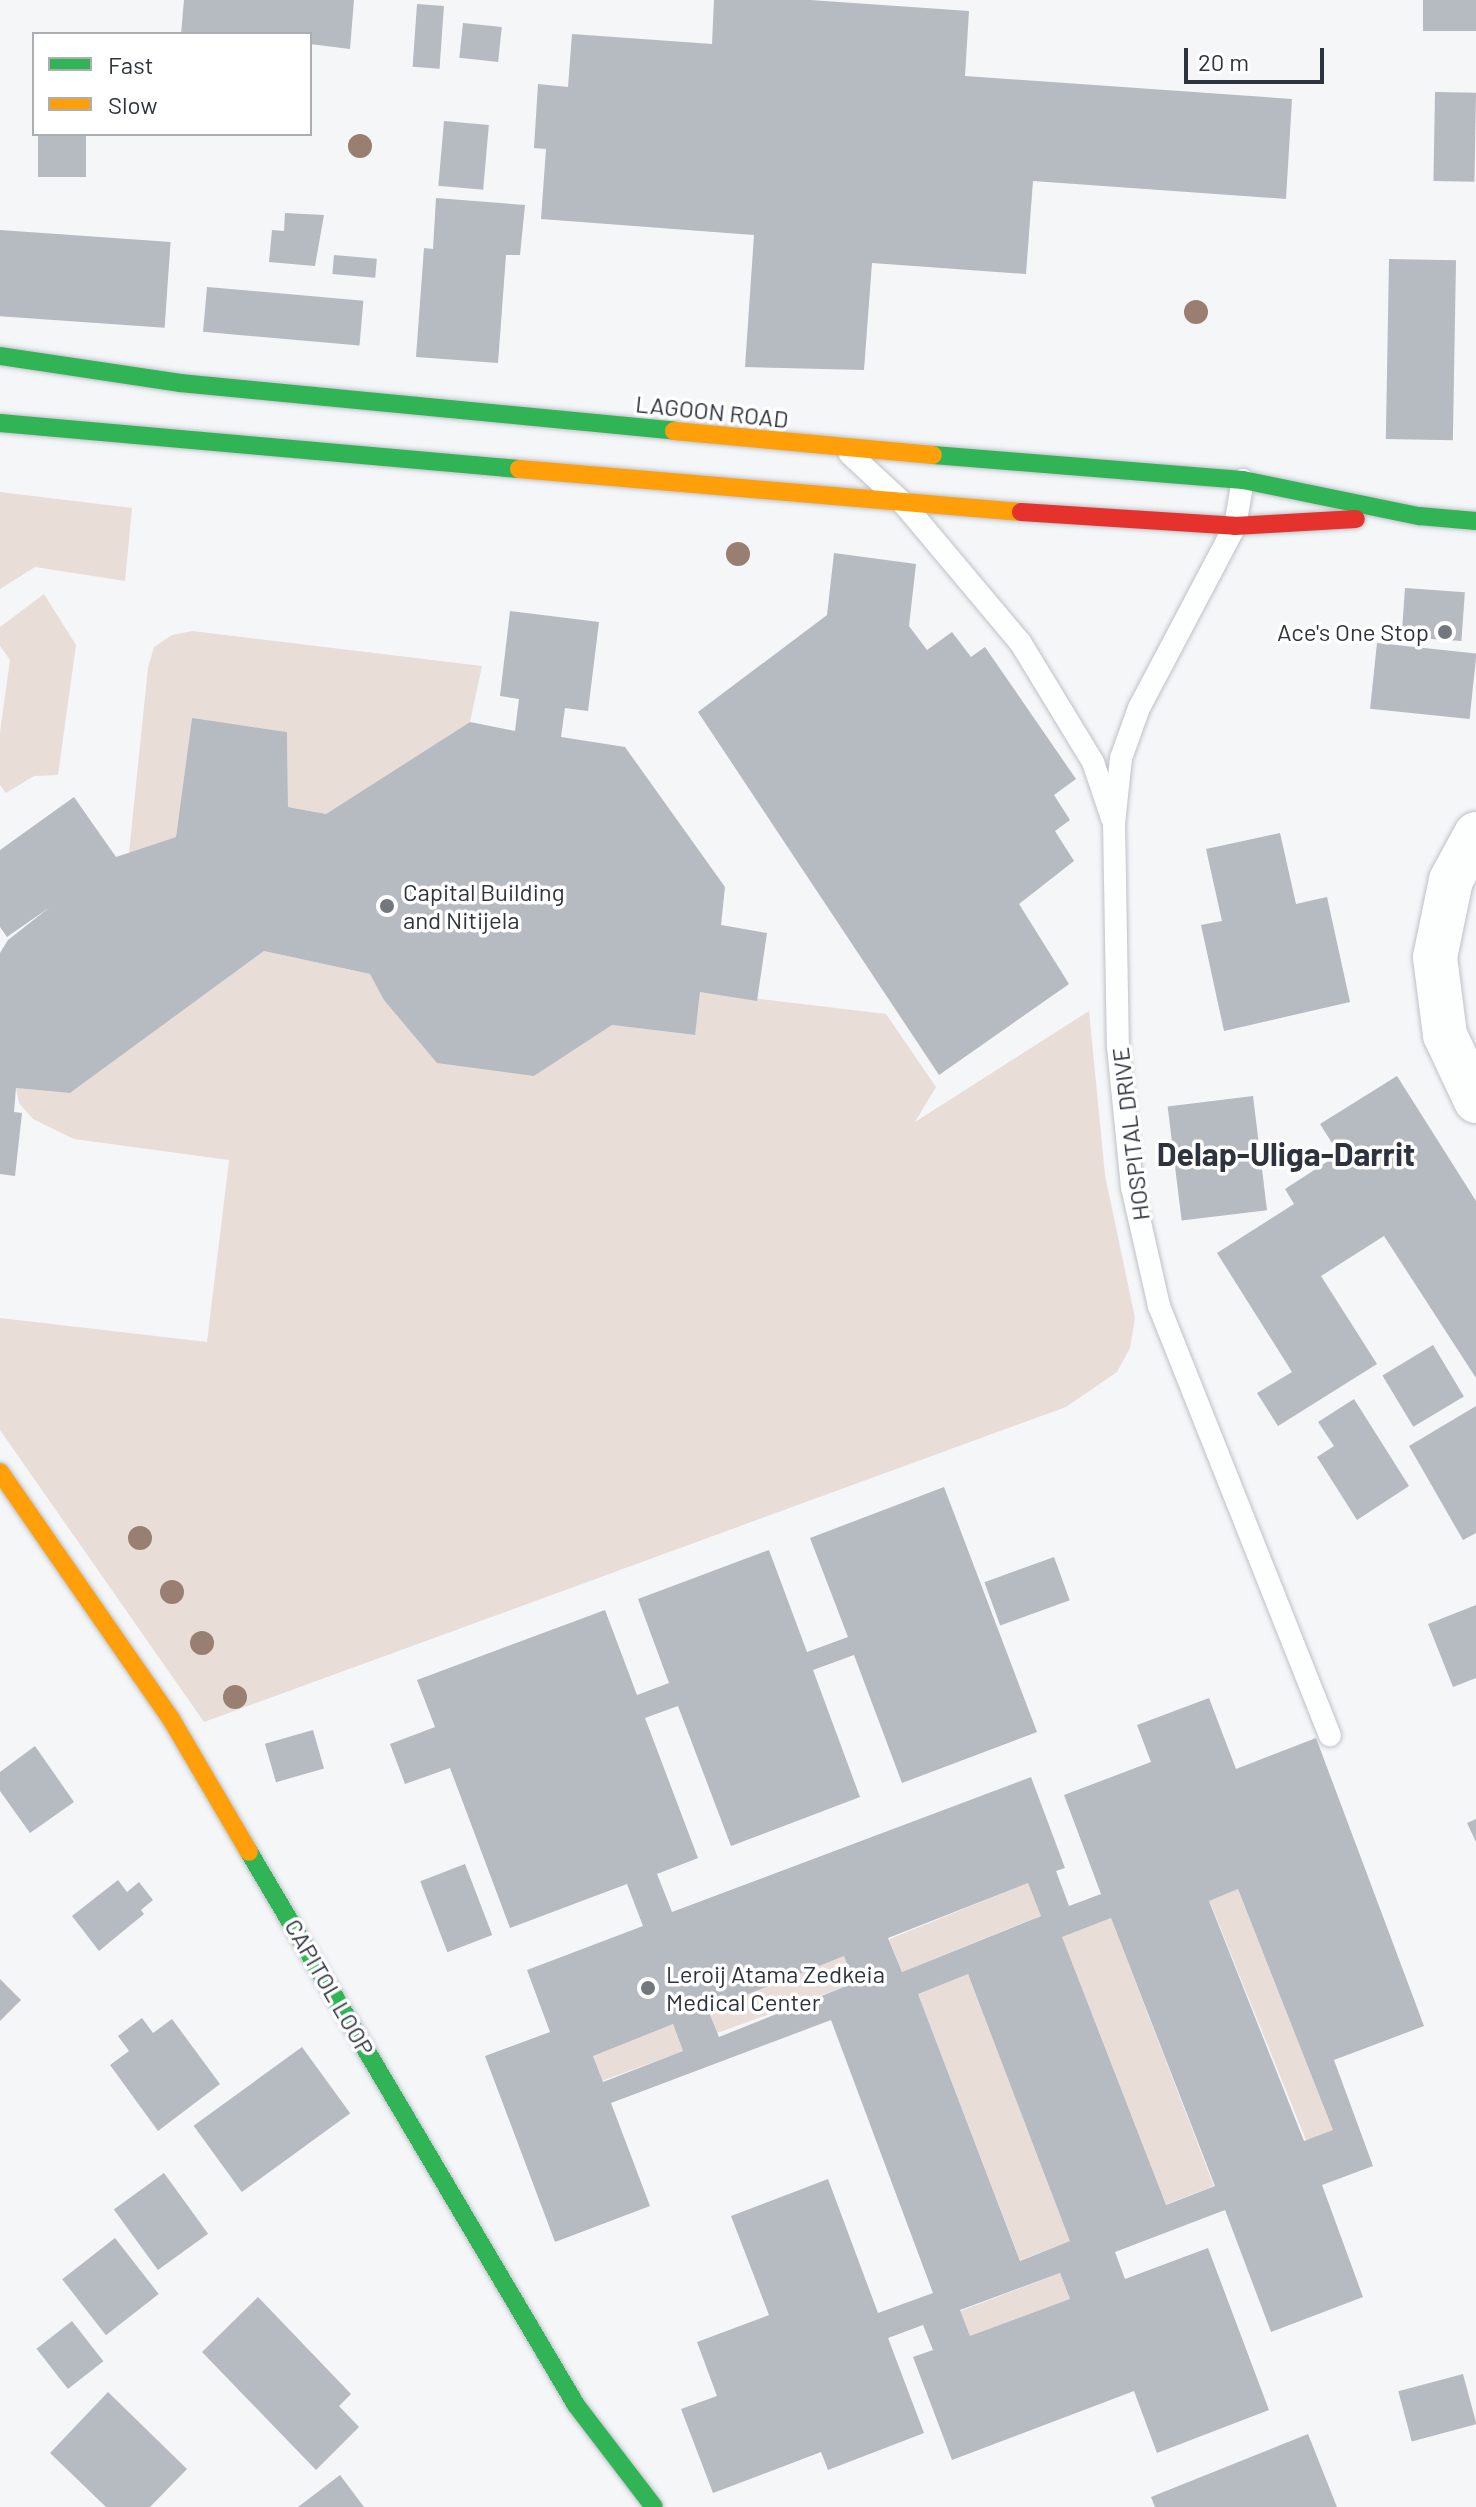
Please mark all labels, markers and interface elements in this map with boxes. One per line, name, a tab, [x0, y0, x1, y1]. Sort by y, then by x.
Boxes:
legend	[32, 32, 312, 136]
scale bar	[1188, 32, 1328, 82]
text: 20 m	[1198, 47, 1249, 76]
text: Fast	[108, 50, 153, 79]
text: Slow	[108, 90, 157, 119]
street label: LAGOON ROAD	[634, 389, 790, 433]
place label: Ace's One Stop	[1277, 618, 1429, 646]
marker: Ace's One Stop	[1436, 623, 1454, 641]
place label: Capital Building and Nitijela	[403, 878, 565, 934]
marker: Capital Building and Nitijela	[378, 897, 396, 915]
street label: HOSPITAL DRIVE	[1105, 1046, 1155, 1222]
district label: Delap-Uliga-Darrit	[1157, 1134, 1415, 1172]
street label: CAPITOL LOOP	[279, 1914, 381, 2060]
place label: Leroij Atama Zedkeia Medical Center	[666, 1960, 885, 2016]
marker: Leroij Atama Zedkeia Medical Center	[637, 1977, 659, 1999]

